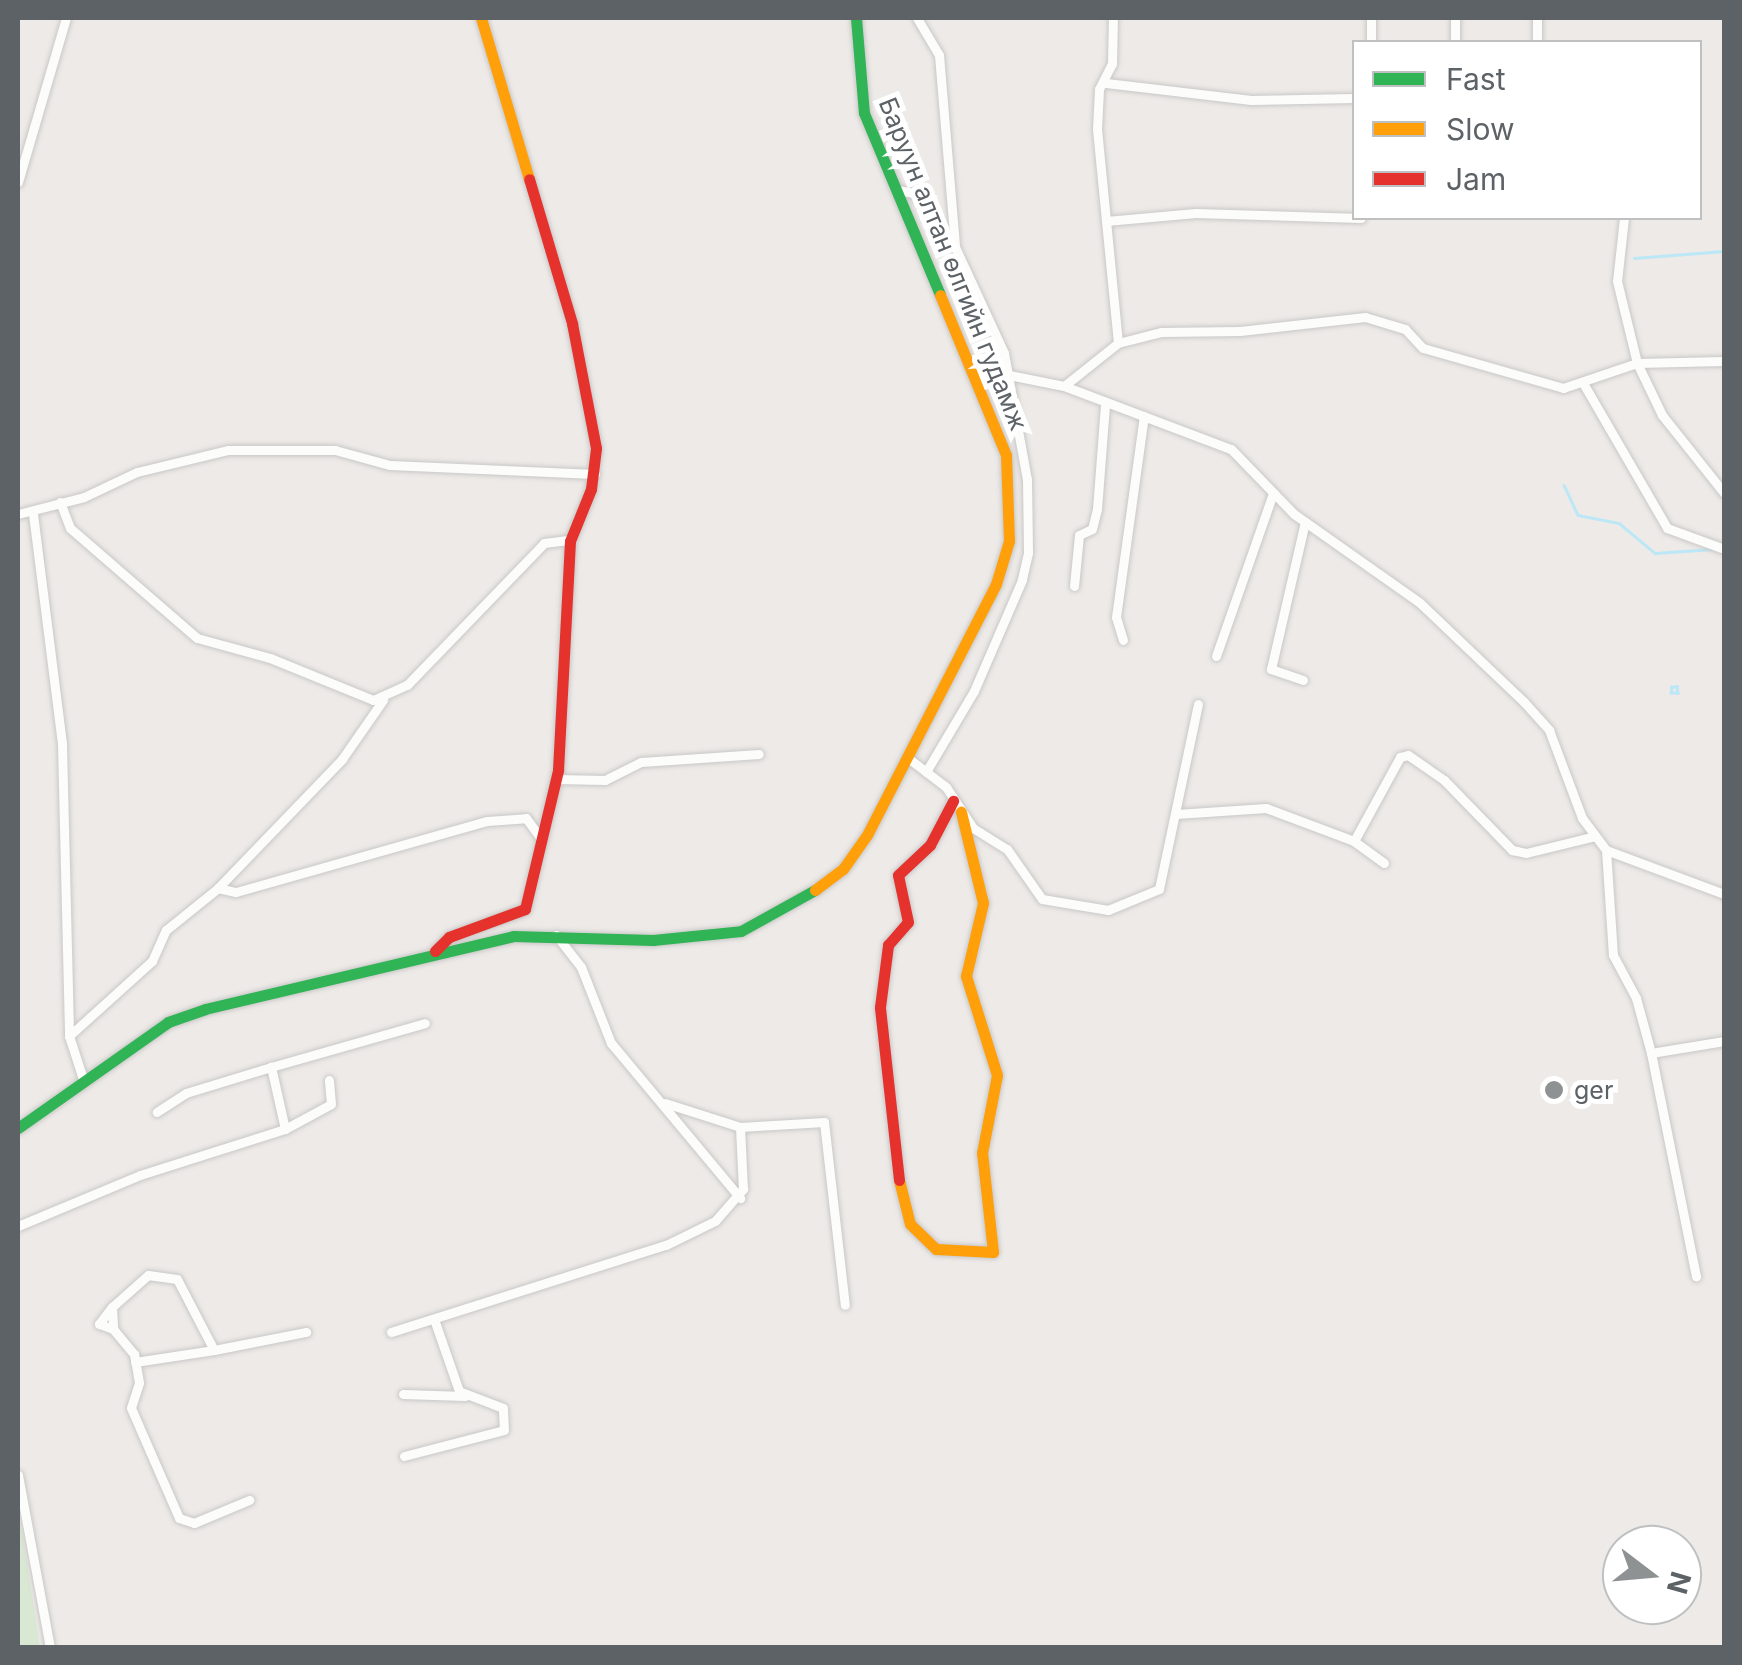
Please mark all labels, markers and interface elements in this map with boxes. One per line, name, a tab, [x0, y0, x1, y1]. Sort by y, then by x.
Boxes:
legend	[1352, 40, 1702, 220]
text: Fast	[1446, 61, 1505, 97]
street label: Баруун алтан өлгийн гудамж	[872, 93, 1034, 435]
text: Slow	[1446, 111, 1515, 147]
text: Jam	[1446, 161, 1506, 197]
place label: ger	[1574, 1075, 1613, 1105]
marker: ger	[1543, 1079, 1565, 1101]
north arrow	[1602, 1525, 1702, 1625]
text: N	[1660, 1568, 1698, 1598]

